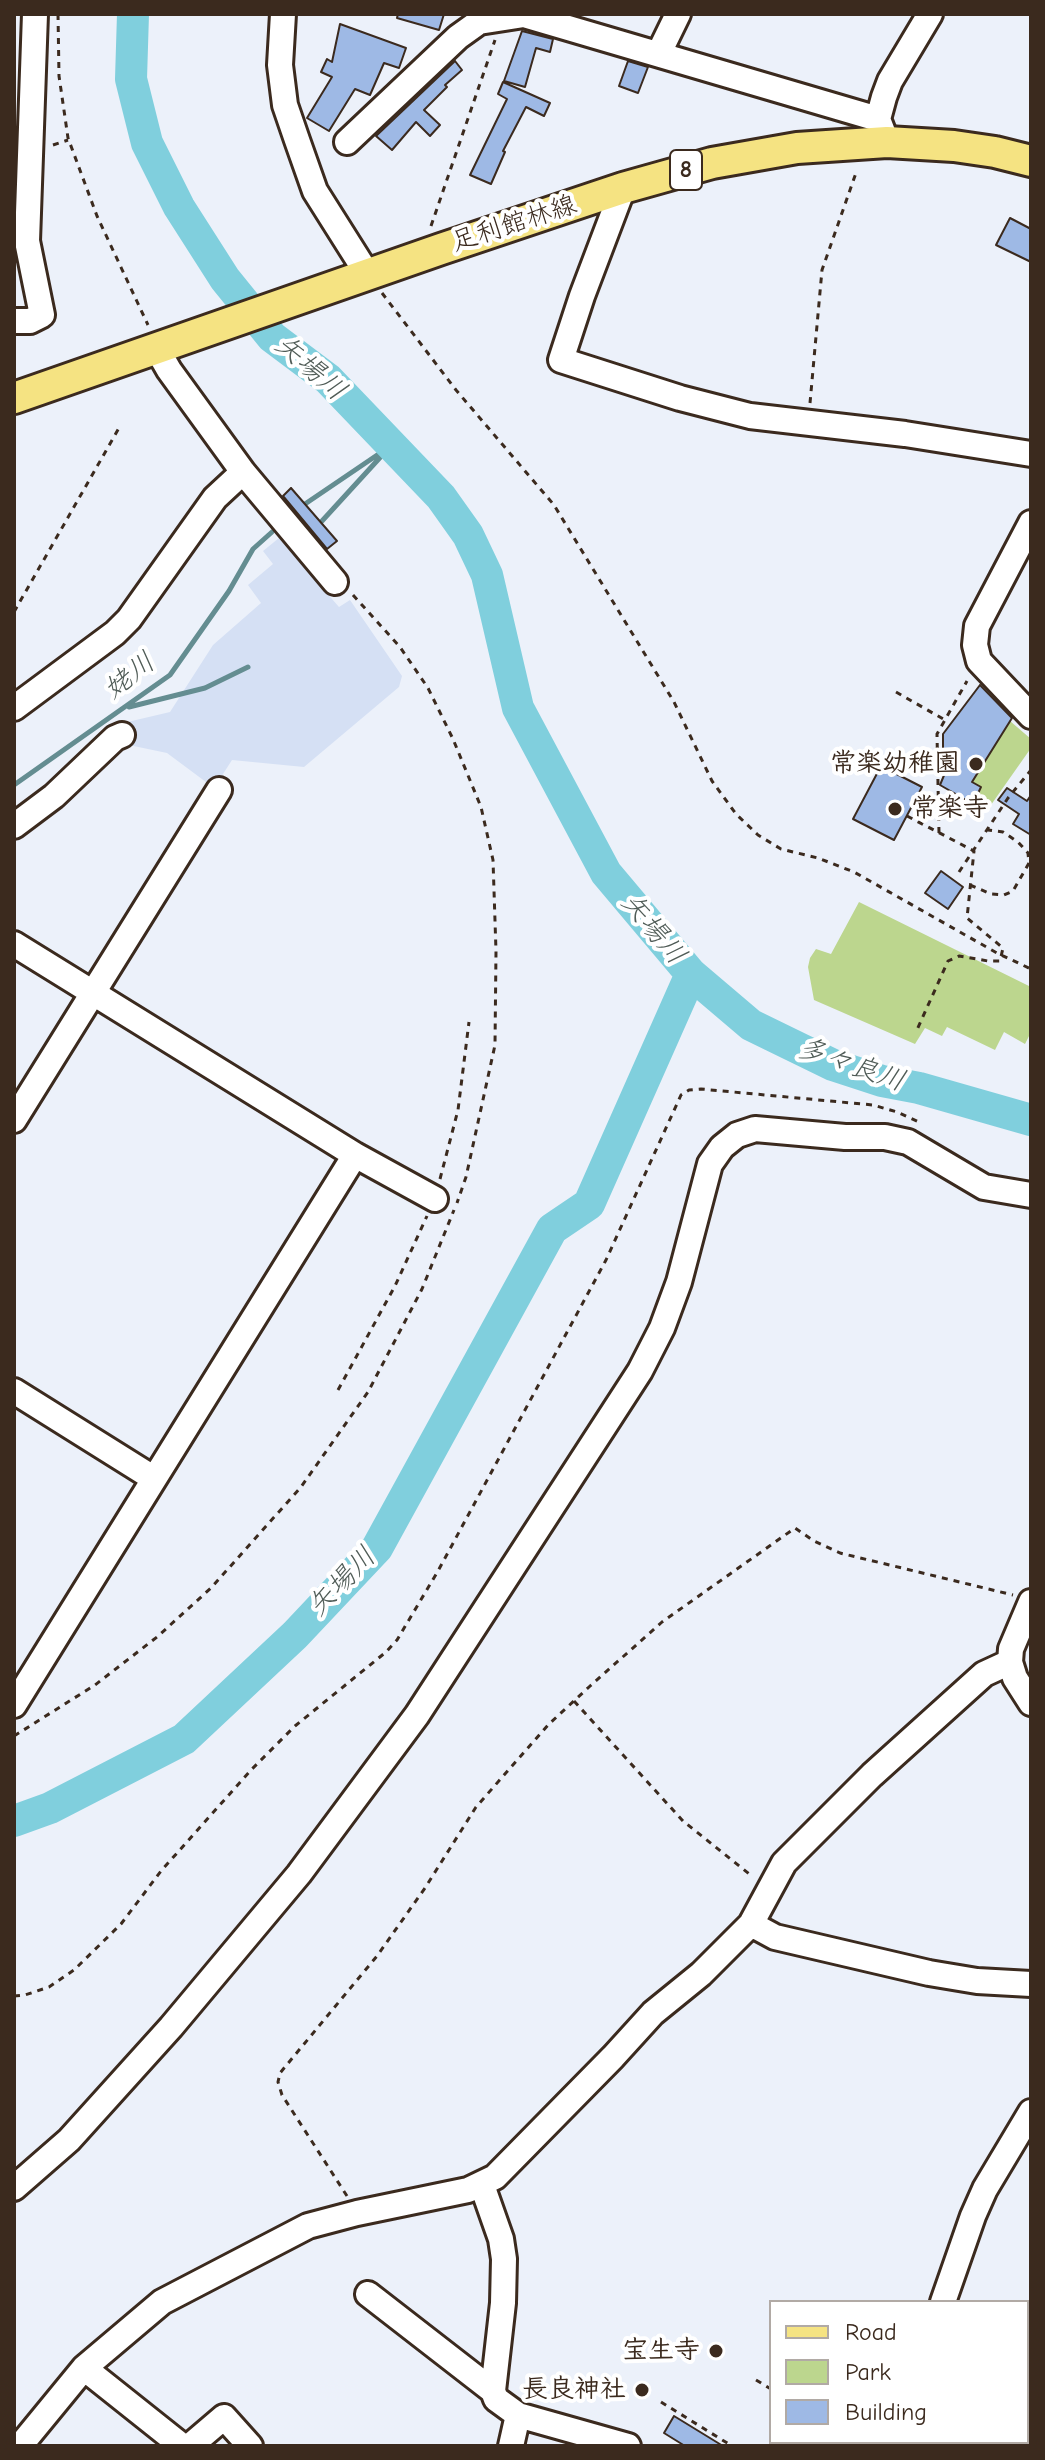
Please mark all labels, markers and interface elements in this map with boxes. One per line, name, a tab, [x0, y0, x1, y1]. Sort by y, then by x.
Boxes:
road number: 8	[670, 150, 702, 190]
street label: 足利館林線	[447, 189, 581, 259]
water label: 矢場川	[267, 328, 353, 408]
water label: 姥川	[98, 646, 162, 706]
place label: 常楽幼稚園	[830, 748, 960, 780]
marker: 常楽幼稚園	[967, 755, 985, 773]
place label: 常楽寺	[911, 793, 989, 825]
marker: 常楽寺	[886, 800, 904, 818]
water label: 矢場川	[613, 886, 693, 972]
water label: 多々良川	[793, 1031, 909, 1099]
water label: 矢場川	[301, 1540, 383, 1624]
legend	[769, 2300, 1029, 2444]
text: Road	[845, 2318, 897, 2346]
place label: 宝生寺	[622, 2335, 700, 2367]
marker: 宝生寺	[707, 2342, 725, 2360]
text: Park	[845, 2358, 891, 2386]
place label: 長良神社	[522, 2374, 626, 2406]
marker: 長良神社	[633, 2381, 651, 2399]
text: Building	[845, 2398, 927, 2426]

